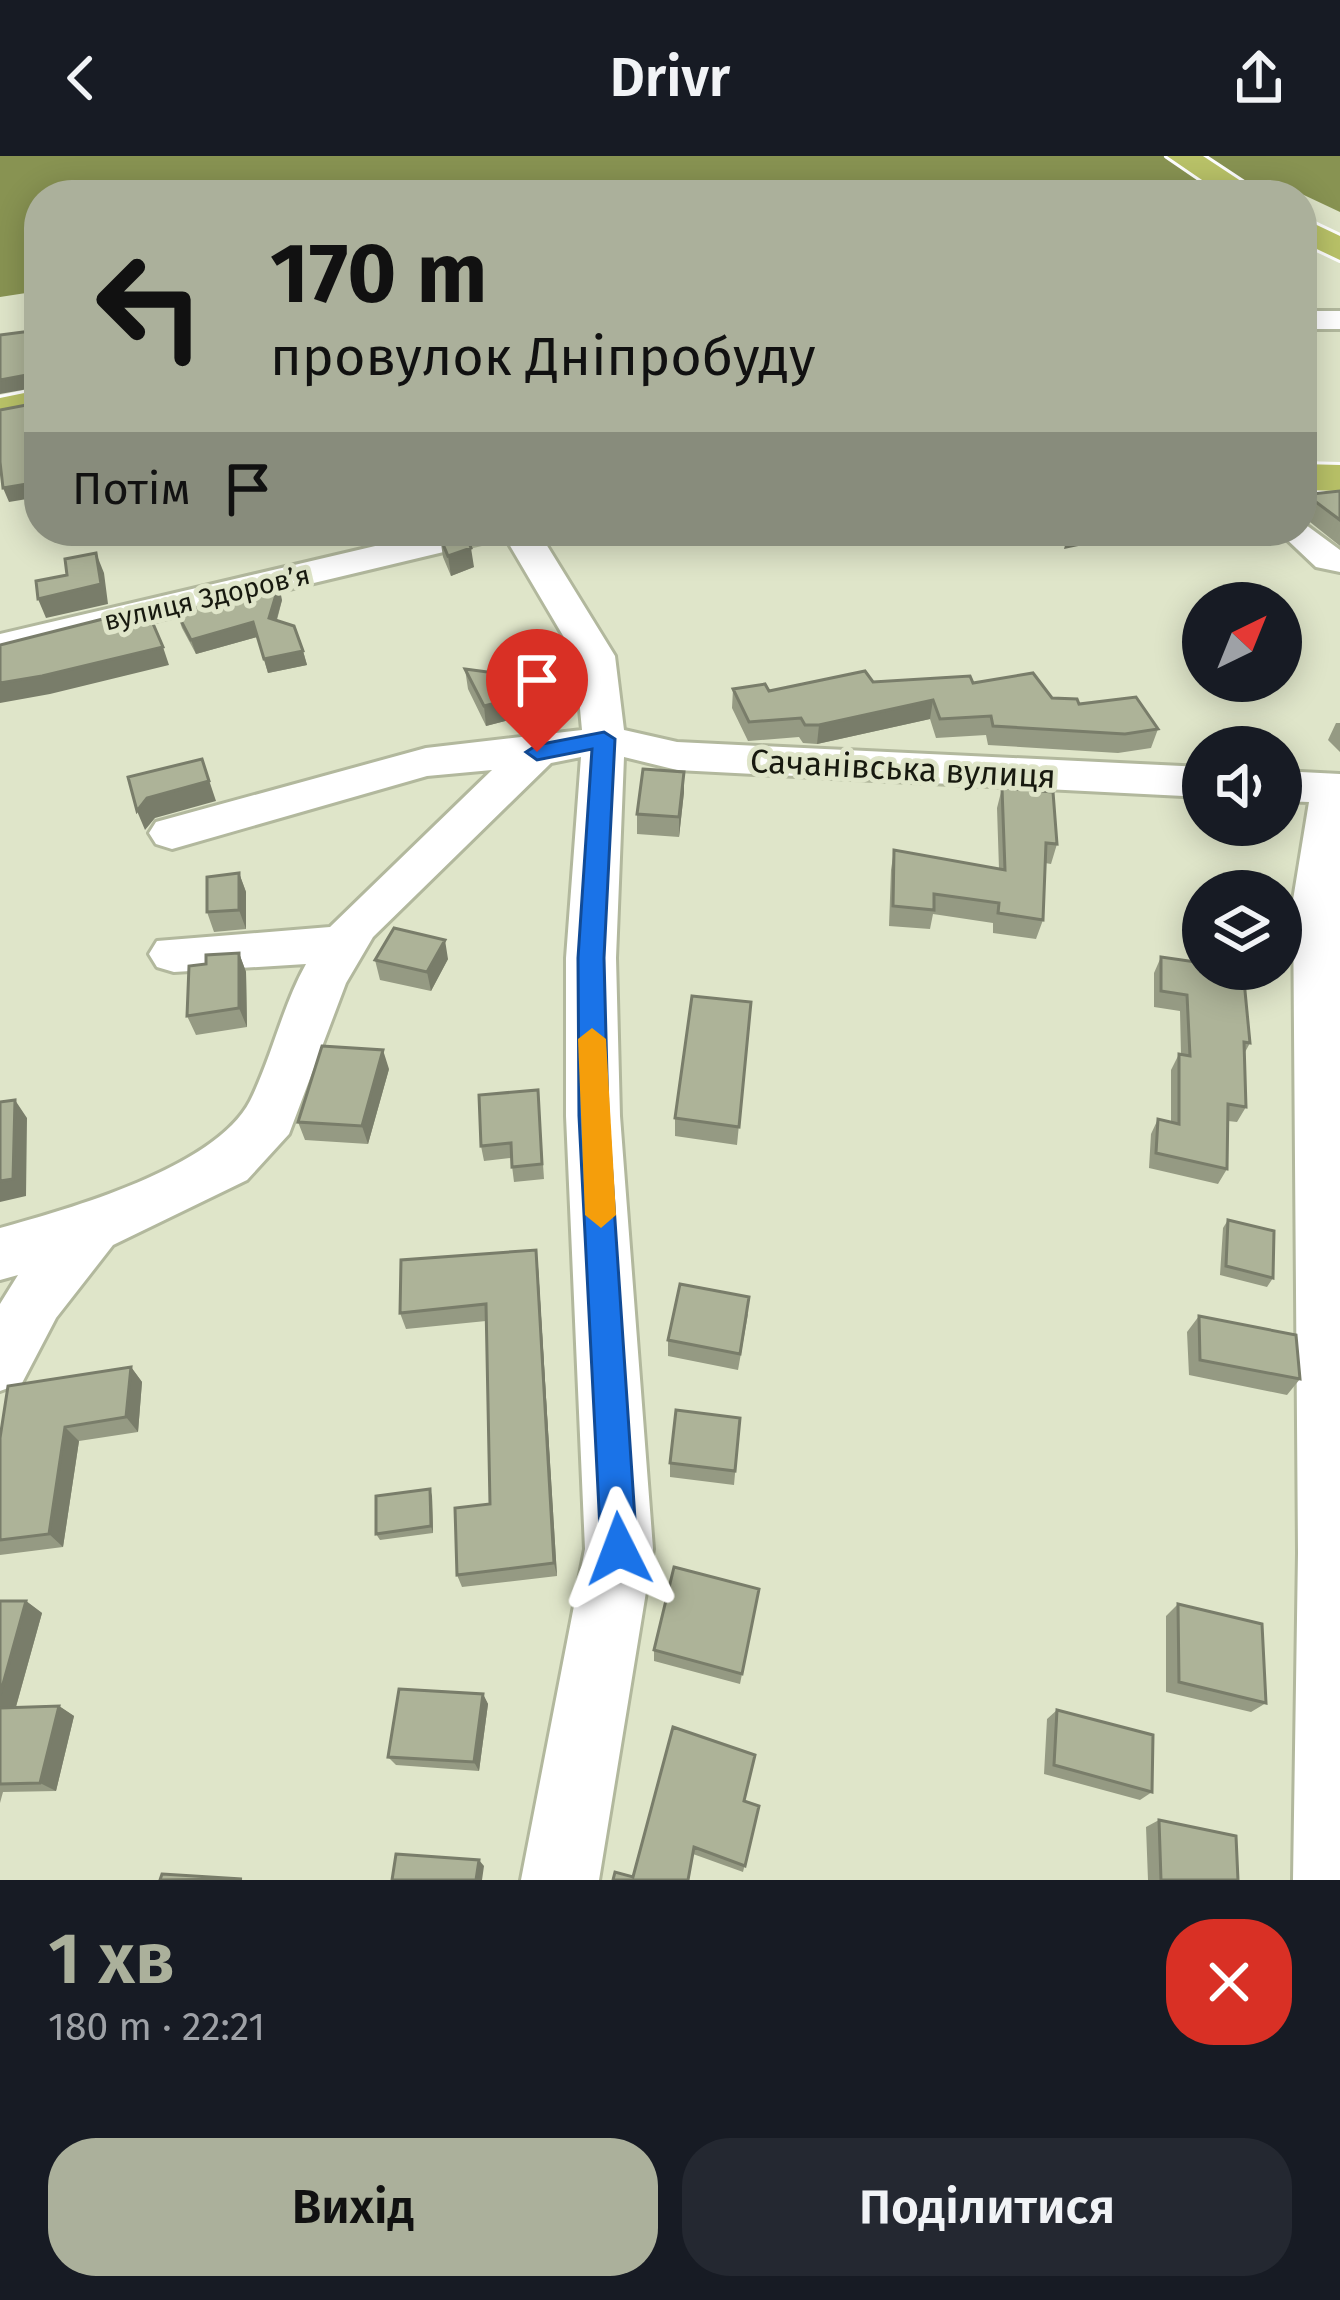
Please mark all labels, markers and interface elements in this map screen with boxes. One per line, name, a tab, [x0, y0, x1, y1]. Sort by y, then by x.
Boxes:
icon: back	[48, 45, 114, 111]
icon: share	[1226, 45, 1292, 111]
text: Drivr	[610, 46, 730, 110]
text: 170 m	[270, 223, 487, 324]
icon: left	[72, 228, 228, 384]
text: провулок Дніпробуду	[270, 325, 816, 389]
icon: arrive	[215, 456, 281, 522]
text: Потім	[72, 462, 191, 516]
street label: вулиця Здоровʼя	[101, 559, 313, 637]
north arrow	[1182, 582, 1302, 702]
map controls	[1182, 582, 1302, 990]
pin	[486, 629, 588, 752]
icon: arrive	[504, 647, 570, 713]
button: sound	[1182, 726, 1302, 846]
street label: Сачанівська вулиця	[749, 741, 1057, 797]
button: layers	[1182, 870, 1302, 990]
position arrow	[556, 1486, 682, 1612]
text: 1 хв	[48, 1916, 175, 2002]
button: close	[1166, 1919, 1292, 2045]
text: 180 m · 22:21	[48, 2004, 265, 2050]
button: Вихід	[48, 2138, 658, 2276]
button: Поділитися	[682, 2138, 1292, 2276]

